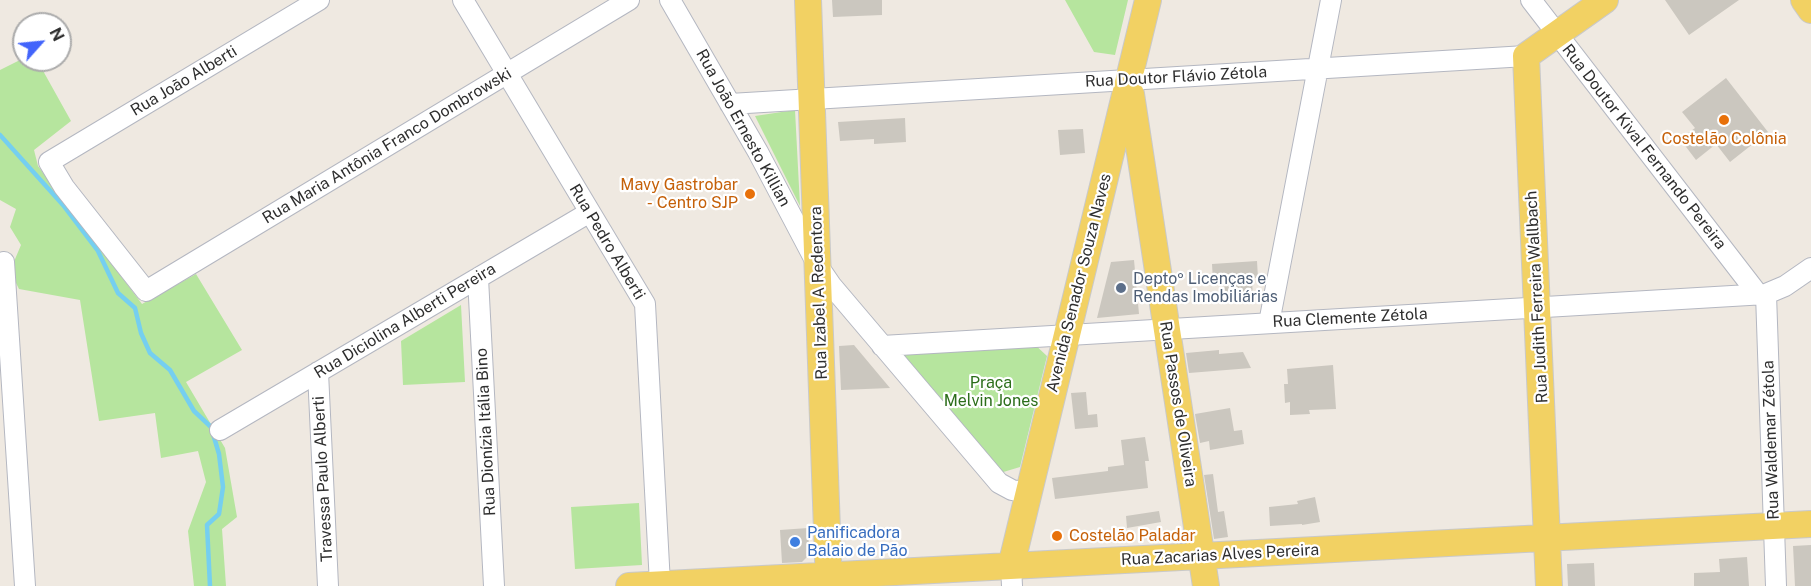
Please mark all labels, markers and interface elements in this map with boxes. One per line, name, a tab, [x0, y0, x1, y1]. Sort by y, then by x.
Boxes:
north arrow	[12, 12, 72, 72]
text: N	[45, 25, 68, 44]
street label: Rua Doutor Kival Fernando Pereira	[1558, 41, 1730, 253]
street label: Rua João Alberti	[127, 42, 241, 120]
street label: Rua João Ernesto Killian	[692, 46, 794, 210]
street label: Rua Doutor Flávio Zétola	[1084, 63, 1268, 91]
street label: Rua Maria Antônia Franco Dombrowski	[259, 64, 515, 228]
marker: Costelão Colônia	[1717, 113, 1731, 127]
place label: Costelão Colônia	[1661, 129, 1787, 149]
street label: Avenida Senador Souza Naves	[1043, 172, 1115, 394]
place label: Mavy Gastrobar - Centro SJP	[620, 175, 738, 213]
street label: Rua Pedro Alberti	[565, 181, 649, 303]
marker: Mavy Gastrobar - Centro SJP	[743, 187, 757, 201]
street label: Rua Judith Ferreira Wallbach	[1522, 190, 1552, 404]
street label: Rua Izabel A Redentora	[806, 206, 832, 380]
street label: Rua Diciolina Alberti Pereira	[311, 259, 499, 383]
place label: Deptoº Licenças e Rendas Imobiliárias	[1133, 269, 1278, 307]
marker: Deptoº Licenças e Rendas Imobiliárias	[1114, 281, 1128, 295]
street label: Rua Clemente Zétola	[1272, 304, 1428, 332]
street label: Rua Passos de Oliveira	[1155, 320, 1201, 488]
street label: Rua Dionízia Itália Bino	[472, 347, 500, 517]
street label: Rua Waldemar Zétola	[1759, 360, 1783, 520]
park label: Praça Melvin Jones	[944, 373, 1038, 411]
street label: Travessa Paulo Alberti	[309, 396, 337, 562]
place label: Panificadora Balaio de Pão	[807, 523, 908, 561]
place label: Costelão Paladar	[1069, 526, 1196, 546]
marker: Costelão Paladar	[1050, 529, 1064, 543]
marker: Panificadora Balaio de Pão	[788, 535, 802, 549]
street label: Rua Zacarias Alves Pereira	[1121, 540, 1319, 570]

